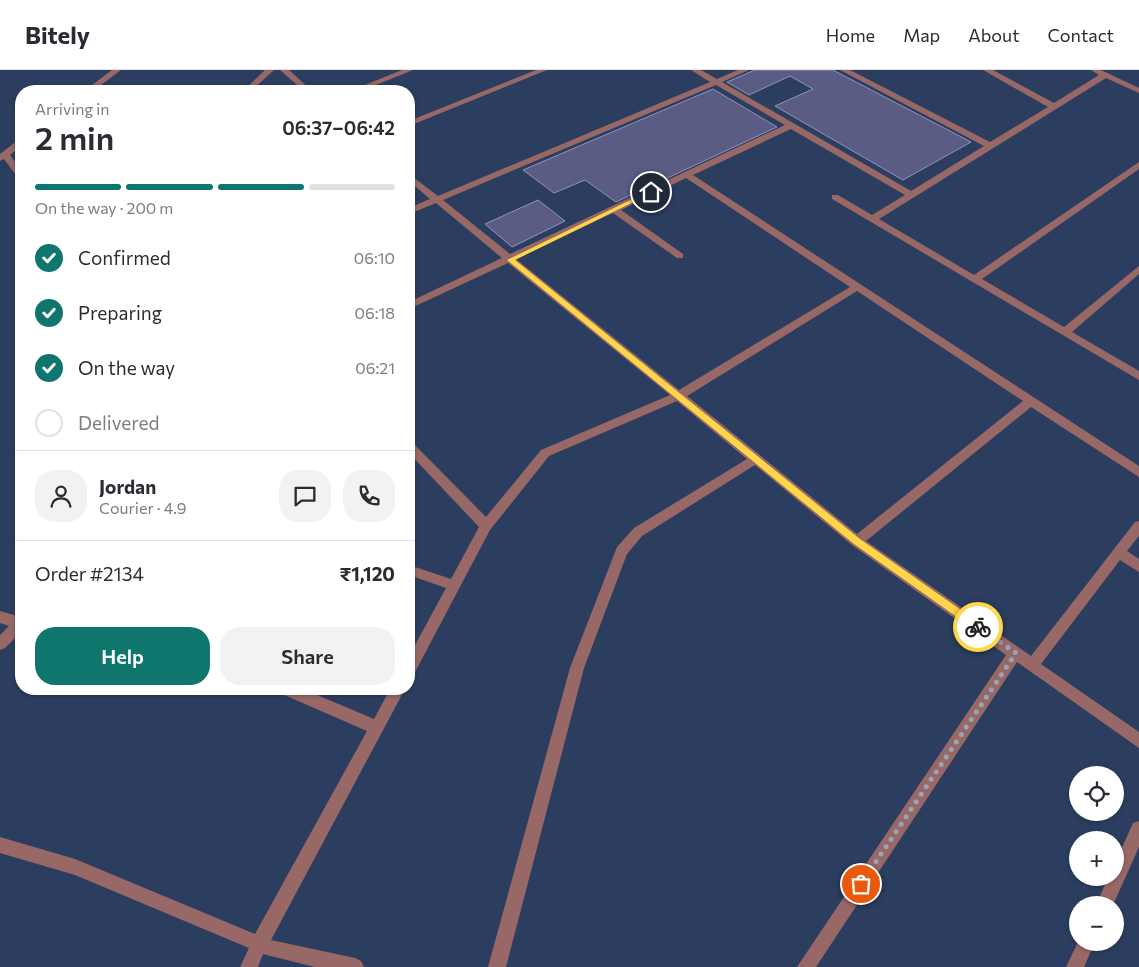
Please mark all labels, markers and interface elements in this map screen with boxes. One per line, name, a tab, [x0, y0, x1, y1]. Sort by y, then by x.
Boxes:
text: Bitely	[25, 20, 90, 49]
text: Home	[826, 24, 875, 46]
text: Map	[903, 24, 940, 46]
text: About	[968, 24, 1020, 46]
text: Contact	[1048, 24, 1114, 46]
text: Arriving in	[35, 99, 109, 118]
text: 06:37–06:42	[282, 116, 395, 139]
text: 2 min	[35, 117, 114, 157]
pin	[630, 171, 672, 213]
icon: home	[637, 178, 665, 206]
text: On the way · 200 m	[35, 198, 173, 217]
icon: check	[35, 244, 63, 272]
text: Confirmed	[78, 246, 171, 269]
text: 06:10	[354, 248, 395, 267]
icon: check	[35, 299, 63, 327]
text: Preparing	[78, 301, 162, 324]
text: 06:18	[355, 303, 395, 322]
icon: check	[35, 354, 63, 382]
text: On the way	[78, 356, 175, 379]
text: 06:21	[355, 358, 395, 377]
text: Delivered	[78, 411, 159, 434]
button: person	[35, 470, 87, 522]
button: chat	[279, 470, 331, 522]
button: phone	[343, 470, 395, 522]
text: Jordan	[99, 475, 156, 498]
text: Courier · 4.9	[99, 498, 186, 517]
text: Order #2134	[35, 562, 144, 585]
text: ₹1,120	[339, 562, 395, 585]
courier	[953, 602, 1003, 652]
icon: bike	[964, 613, 992, 641]
button: Help	[35, 627, 210, 685]
button: Share	[220, 627, 395, 685]
map controls	[1069, 766, 1124, 951]
button: locate	[1069, 766, 1124, 821]
button: +	[1069, 831, 1124, 886]
pin	[840, 863, 882, 905]
icon: bag	[847, 870, 875, 898]
button: −	[1069, 896, 1124, 951]

